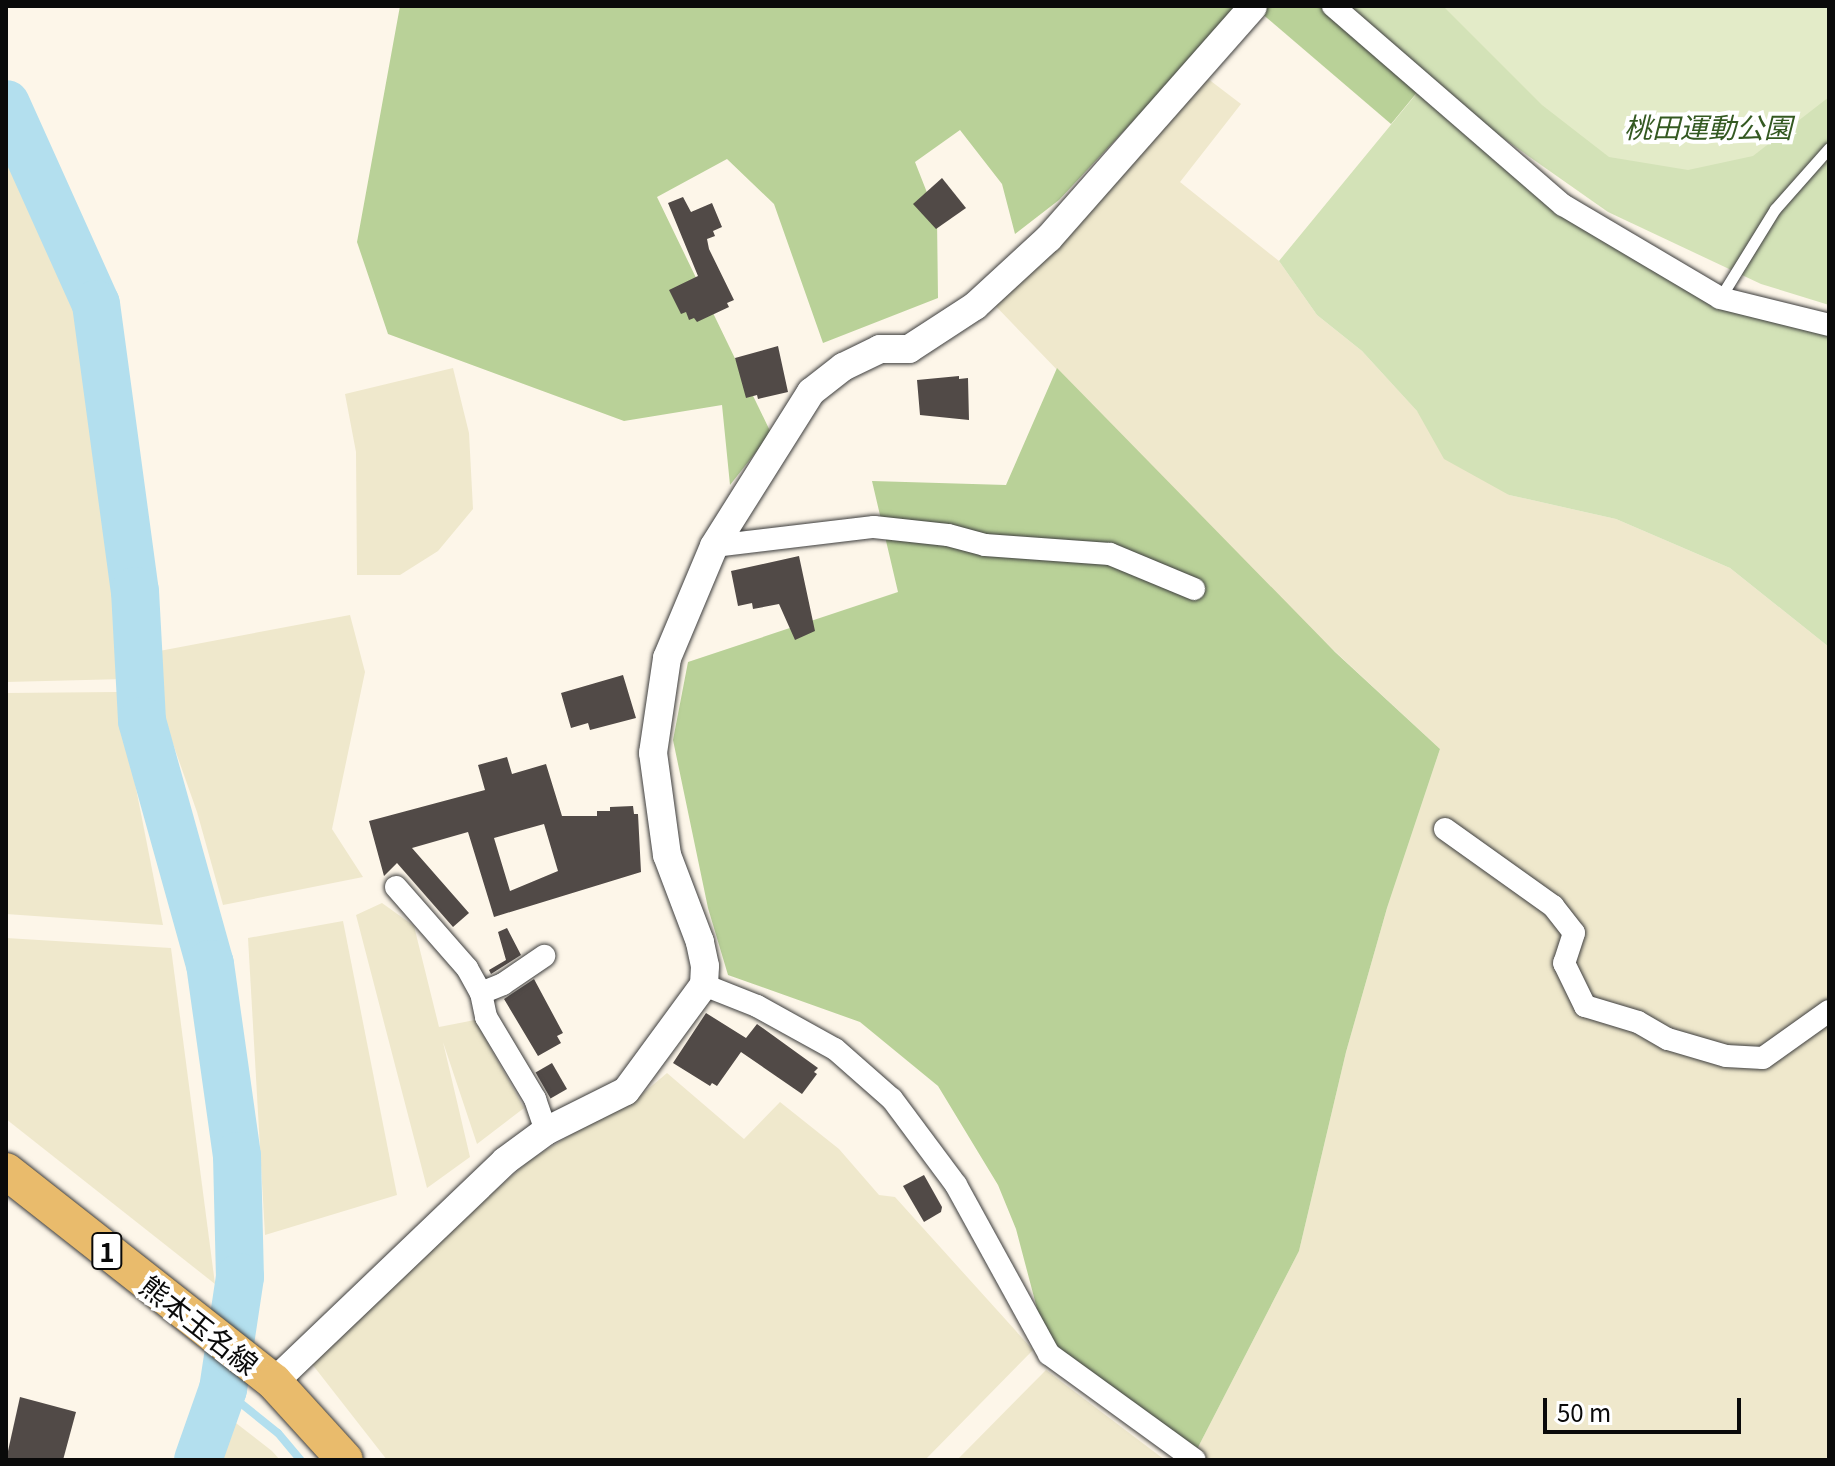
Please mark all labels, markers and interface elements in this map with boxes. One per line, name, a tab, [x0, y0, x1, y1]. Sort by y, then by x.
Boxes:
park label: 桃田運動公園	[1624, 109, 1792, 143]
road number: 1	[91, 1229, 123, 1273]
street label: 熊本玉名線	[134, 1268, 266, 1380]
scale bar	[1547, 1382, 1745, 1432]
text: 50 m	[1557, 1394, 1611, 1429]

